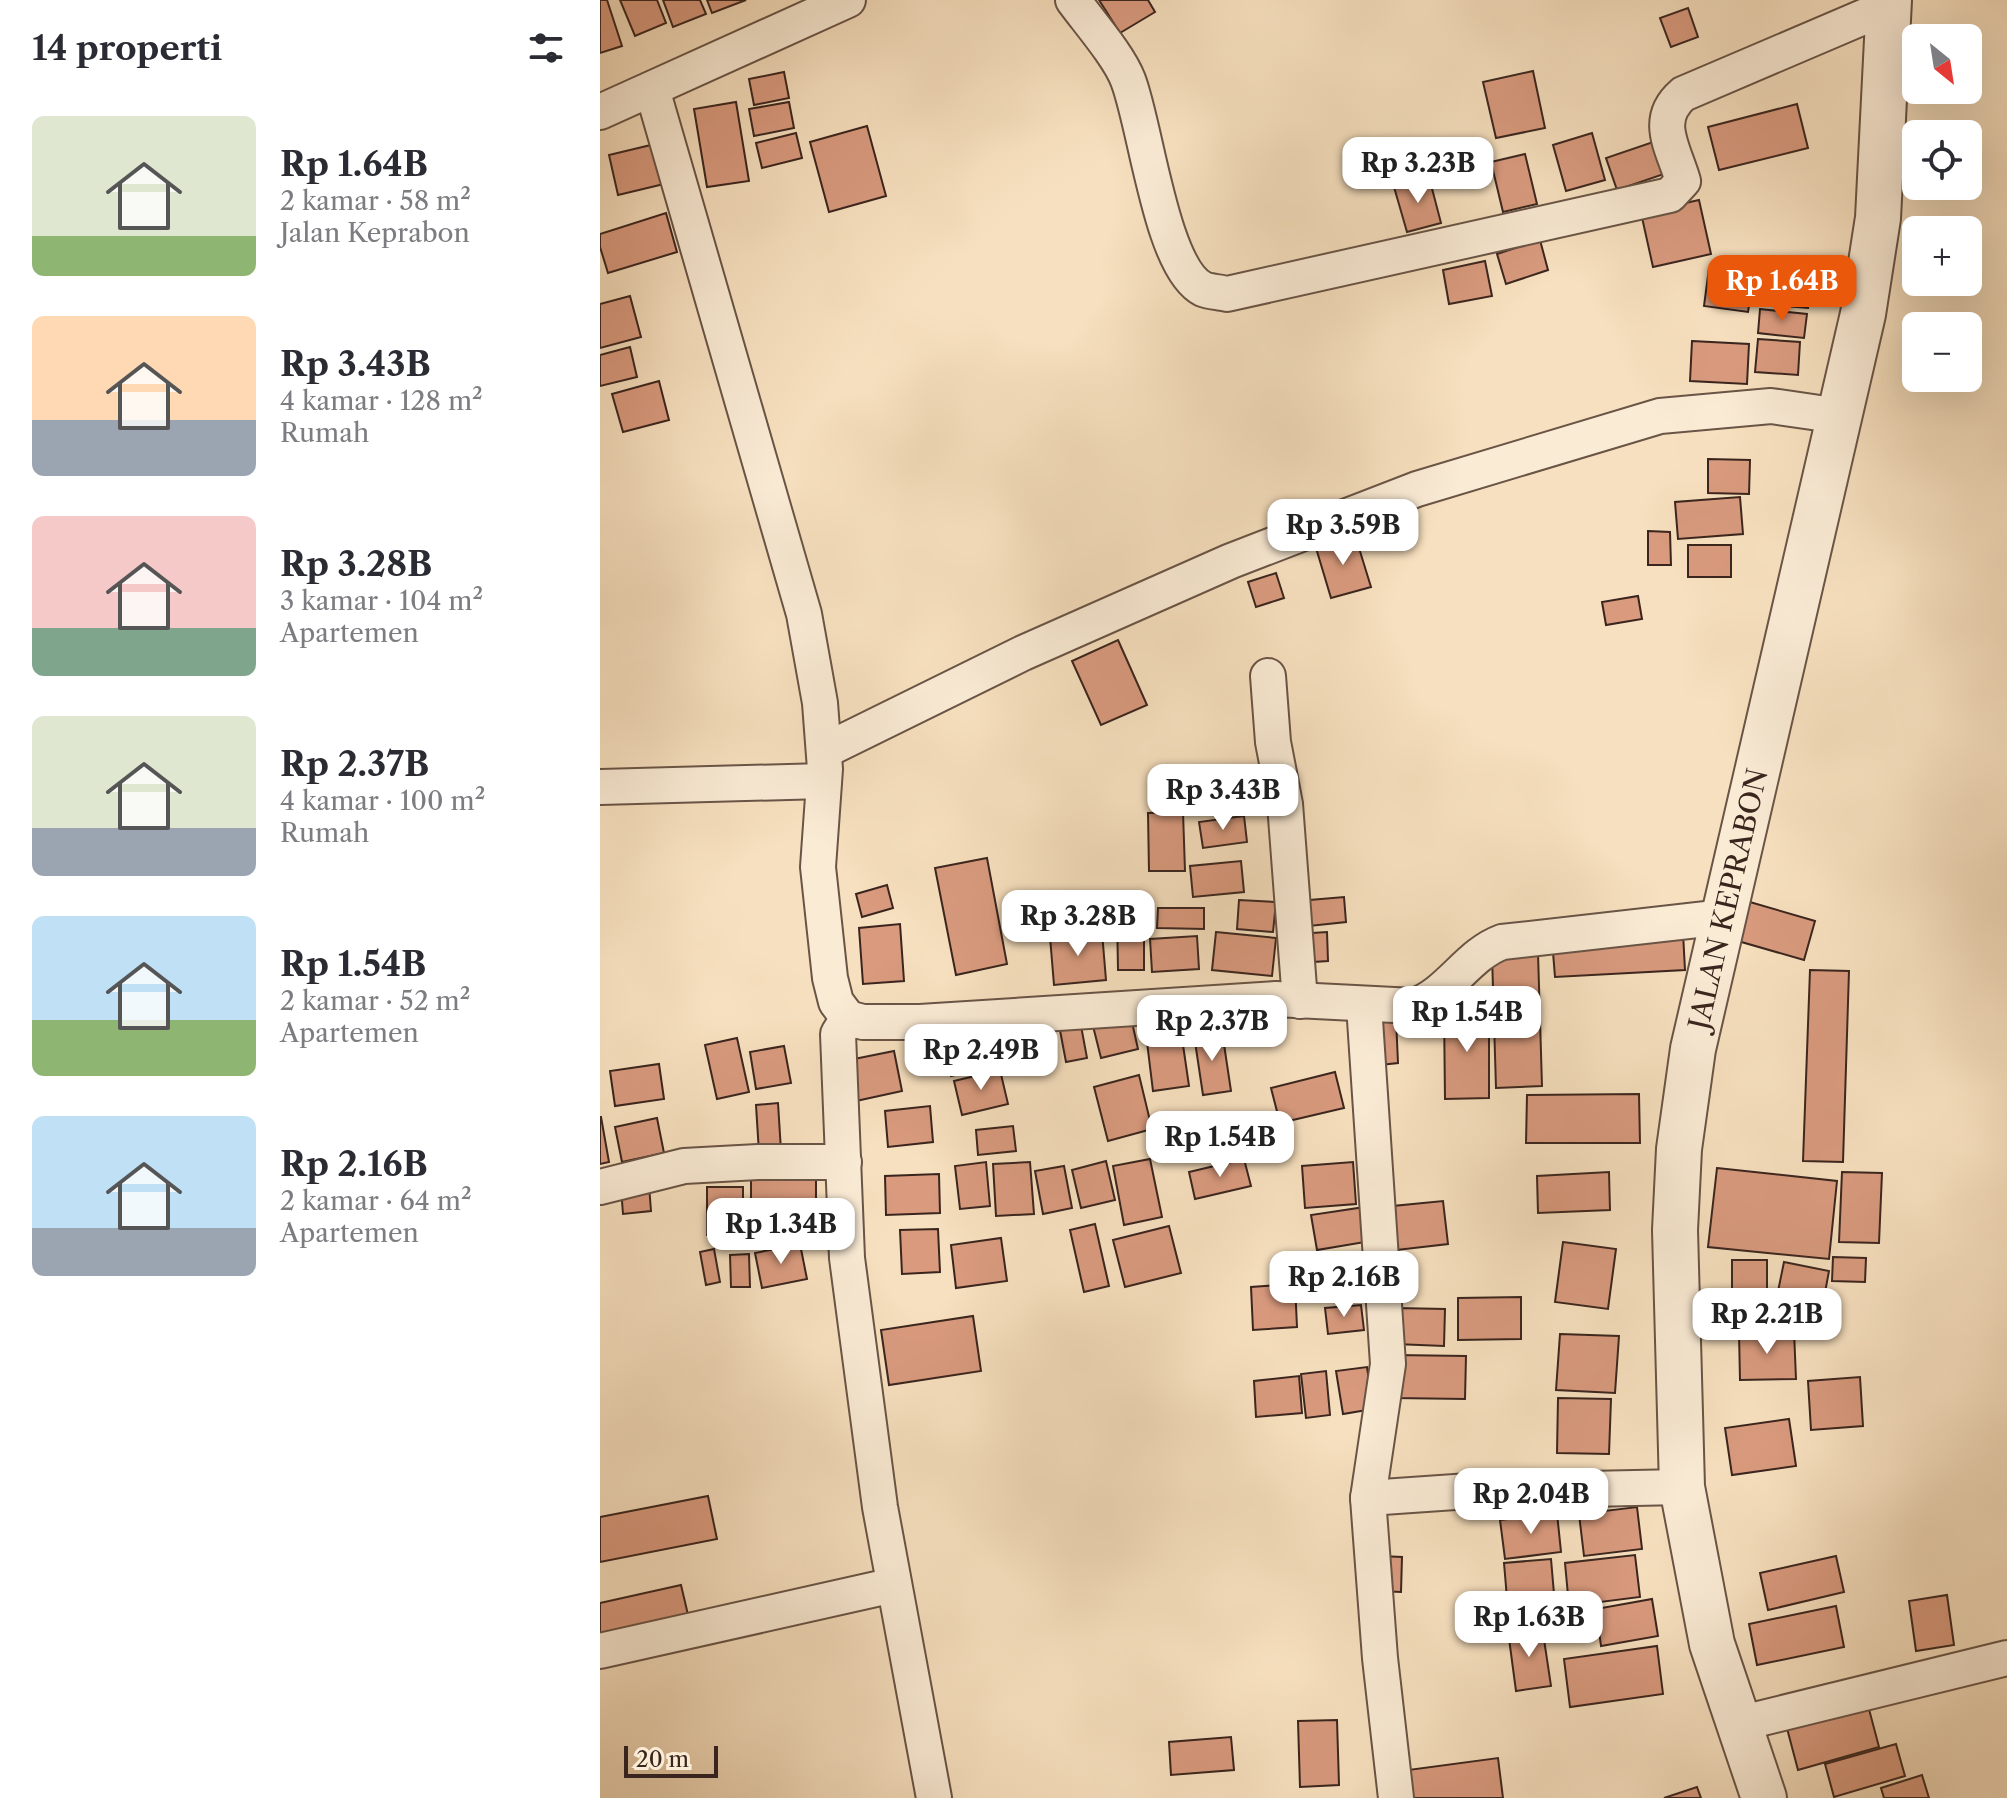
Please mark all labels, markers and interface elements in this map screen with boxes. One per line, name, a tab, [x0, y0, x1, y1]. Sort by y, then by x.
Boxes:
north arrow	[1902, 24, 1982, 104]
map controls	[1902, 24, 1982, 392]
icon: filters	[524, 26, 568, 70]
text: 14 properti	[32, 27, 222, 69]
button: locate	[1902, 120, 1982, 200]
pin: Rp 3.23B	[1335, 137, 1501, 205]
text: Rp 1.64B	[280, 143, 428, 185]
text: Rp 3.23B	[1360, 147, 1476, 179]
icon: home	[96, 148, 192, 244]
text: 2 kamar · 58 m²	[280, 185, 471, 217]
button: +	[1902, 216, 1982, 296]
text: Jalan Keprabon	[280, 217, 470, 249]
pin: Rp 1.64B	[1699, 255, 1865, 323]
text: Rp 1.64B	[1725, 265, 1839, 297]
button: −	[1902, 312, 1982, 392]
text: Rp 3.43B	[280, 343, 431, 385]
icon: home	[96, 348, 192, 444]
text: 4 kamar · 128 m²	[280, 385, 483, 417]
text: Rumah	[280, 417, 369, 449]
pin: Rp 3.59B	[1260, 499, 1426, 567]
text: Rp 3.59B	[1285, 509, 1401, 541]
text: Rp 3.28B	[280, 543, 432, 585]
icon: home	[96, 548, 192, 644]
text: 3 kamar · 104 m²	[280, 585, 483, 617]
text: Apartemen	[280, 617, 419, 649]
text: Rp 2.37B	[280, 743, 429, 785]
icon: home	[96, 748, 192, 844]
pin: Rp 3.43B	[1140, 764, 1306, 832]
street label: JALAN KEPRABON	[1681, 765, 1775, 1037]
text: Rp 3.43B	[1165, 774, 1281, 806]
text: 4 kamar · 100 m²	[280, 785, 485, 817]
text: Rumah	[280, 817, 369, 849]
pin: Rp 3.28B	[995, 890, 1161, 958]
text: Rp 3.28B	[1020, 900, 1136, 932]
text: Rp 1.54B	[280, 943, 426, 985]
icon: home	[96, 948, 192, 1044]
text: 2 kamar · 52 m²	[280, 985, 470, 1017]
pin: Rp 1.54B	[1384, 986, 1550, 1054]
pin: Rp 2.37B	[1129, 995, 1295, 1063]
text: Rp 1.54B	[1411, 996, 1523, 1028]
text: Rp 2.37B	[1155, 1005, 1269, 1037]
text: Apartemen	[280, 1017, 419, 1049]
pin: Rp 2.49B	[898, 1024, 1064, 1092]
text: Rp 2.49B	[923, 1034, 1039, 1066]
pin: Rp 1.54B	[1137, 1111, 1303, 1179]
text: Rp 1.54B	[1164, 1121, 1276, 1153]
text: Rp 2.16B	[280, 1143, 428, 1185]
icon: home	[96, 1148, 192, 1244]
text: 2 kamar · 64 m²	[280, 1185, 472, 1217]
pin: Rp 1.34B	[698, 1198, 864, 1266]
text: Rp 1.34B	[725, 1208, 837, 1240]
text: Apartemen	[280, 1217, 419, 1249]
pin: Rp 2.16B	[1261, 1251, 1427, 1319]
text: Rp 2.16B	[1287, 1261, 1401, 1293]
pin: Rp 2.21B	[1684, 1288, 1850, 1356]
text: Rp 2.21B	[1711, 1298, 1823, 1330]
pin: Rp 2.04B	[1448, 1468, 1614, 1536]
text: Rp 2.04B	[1472, 1478, 1590, 1510]
pin: Rp 1.63B	[1446, 1591, 1612, 1659]
text: Rp 1.63B	[1473, 1601, 1585, 1633]
scale bar	[624, 1742, 718, 1778]
text: 20 m	[636, 1746, 689, 1773]

